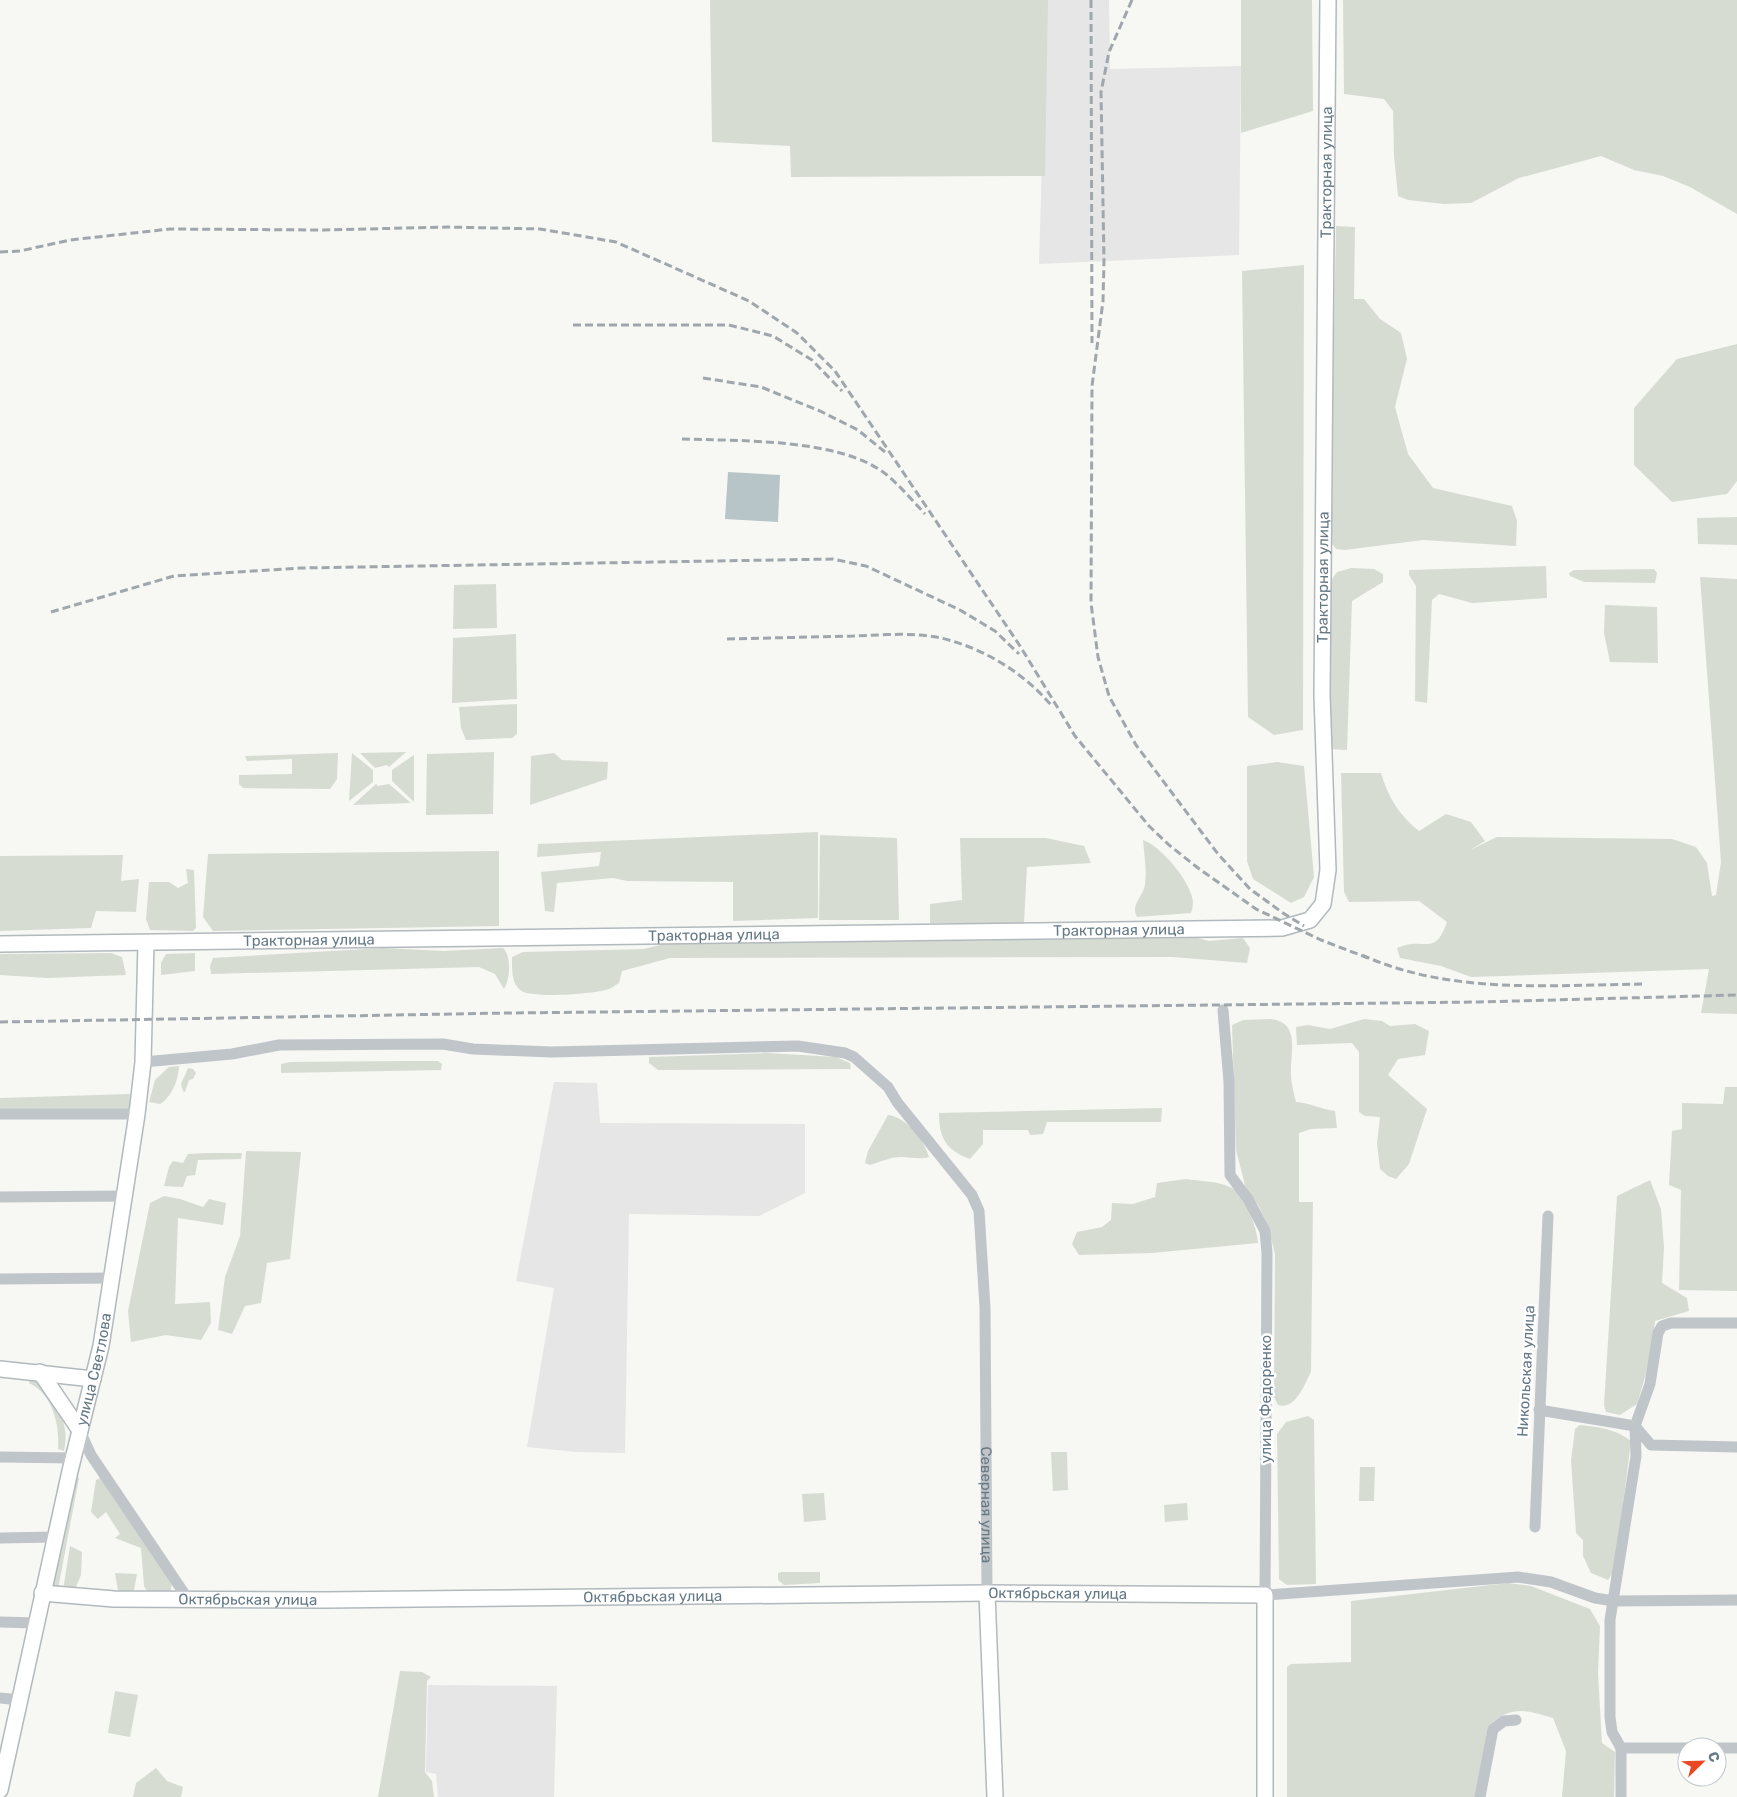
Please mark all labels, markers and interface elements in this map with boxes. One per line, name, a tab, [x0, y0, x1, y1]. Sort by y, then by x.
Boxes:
street label: Тракторная улица	[1317, 106, 1336, 238]
street label: Тракторная улица	[1313, 511, 1333, 643]
street label: Тракторная улица	[1053, 920, 1185, 940]
street label: Тракторная улица	[648, 925, 780, 945]
street label: Тракторная улица	[243, 930, 375, 950]
street label: Никольская улица	[1514, 1305, 1538, 1437]
street label: улица Светлова	[73, 1312, 115, 1428]
street label: улица Федоренко	[1257, 1335, 1275, 1463]
street label: Северная улица	[977, 1447, 996, 1563]
street label: Октябрьская улица	[988, 1584, 1127, 1603]
street label: Октябрьская улица	[583, 1587, 722, 1606]
street label: Октябрьская улица	[178, 1590, 317, 1609]
north arrow	[1677, 1737, 1727, 1787]
text: С	[1704, 1749, 1723, 1765]

